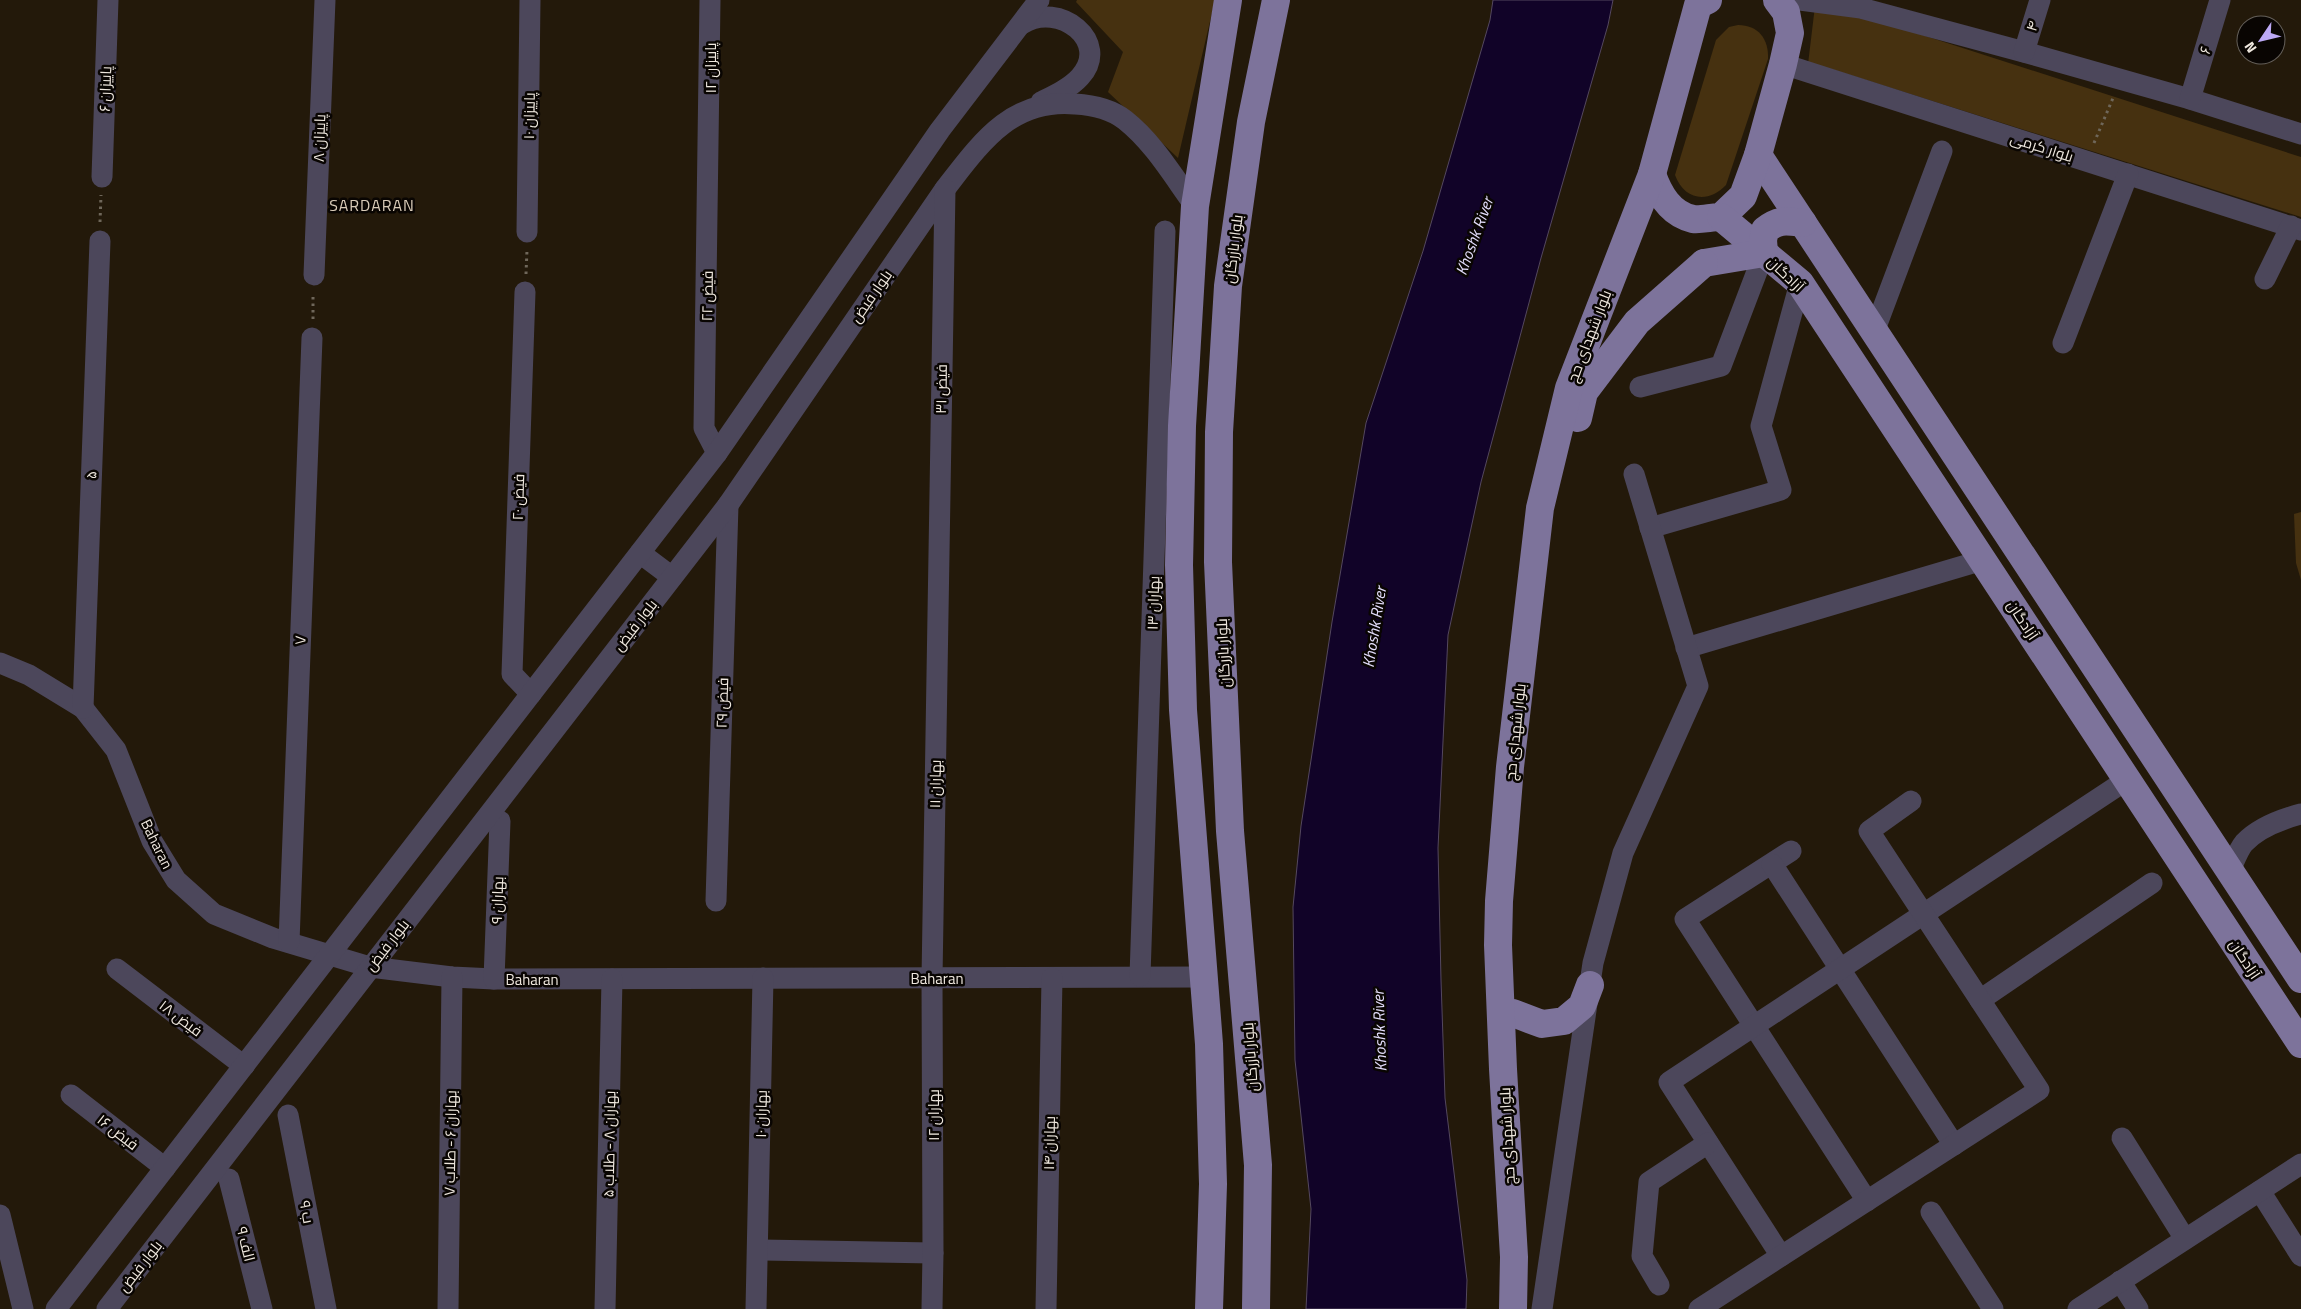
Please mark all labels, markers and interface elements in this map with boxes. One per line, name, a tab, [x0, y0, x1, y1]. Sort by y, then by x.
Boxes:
north arrow	[2236, 15, 2286, 65]
street label: ۴	[2020, 18, 2044, 34]
text: N	[2239, 38, 2261, 58]
street label: پاییزان ۱۲	[699, 42, 722, 94]
street label: ۶	[2193, 43, 2217, 57]
street label: پاییزان ۶	[93, 66, 117, 112]
street label: پاییزان ۱۰	[517, 92, 541, 140]
street label: پاییزان ۸	[307, 114, 331, 162]
street label: بلوار کرمی	[2007, 126, 2077, 168]
water label: Khoshk River	[1449, 192, 1500, 278]
district label: SARDARAN	[329, 193, 415, 217]
street label: بلوار بازرگان	[1217, 213, 1249, 285]
street label: آزادگان	[1762, 251, 1810, 297]
street label: بلوار فیض	[844, 265, 898, 327]
street label: فیض ۲۲	[695, 270, 719, 322]
street label: بلوار شهدای حج	[1561, 286, 1617, 386]
street label: فیض ۳۱	[929, 364, 953, 414]
street label: ۵	[79, 470, 103, 480]
street label: فیض ۲۰	[506, 473, 530, 521]
street label: بهاران ۱۳	[1141, 575, 1165, 631]
water label: Khoshk River	[1356, 583, 1393, 669]
street label: بلوار فیض	[607, 594, 663, 656]
street label: آزادگان	[2001, 595, 2045, 645]
street label: بلوار بازرگان	[1210, 618, 1236, 688]
street label: ۷	[288, 635, 312, 645]
street label: فیض ۲۹	[710, 677, 734, 729]
street label: بلوار شهدای حج	[1498, 682, 1532, 782]
street label: بهاران ۱۱	[923, 759, 947, 809]
street label: Baharan	[135, 815, 179, 873]
street label: بهاران ۹	[485, 876, 509, 924]
street label: بلوار فیض	[359, 914, 415, 976]
street label: آزادگان	[2223, 934, 2267, 984]
street label: Baharan	[910, 967, 964, 990]
street label: Baharan	[505, 968, 559, 991]
water label: Khoshk River	[1366, 988, 1392, 1072]
street label: فیض ۱۸	[154, 994, 208, 1042]
street label: بلوار بازرگان	[1236, 1022, 1264, 1092]
street label: بلوار شهدای حج	[1493, 1087, 1521, 1185]
street label: بهاران ۱۲	[922, 1089, 945, 1141]
street label: بهاران ۶ - طلاب ۷	[438, 1090, 462, 1196]
street label: بهاران ۸ - طلاب ۵	[597, 1090, 621, 1198]
street label: بهاران ۱۰	[749, 1090, 773, 1138]
street label: فیض ۱۶	[92, 1108, 144, 1156]
street label: بهاران ۱۴	[1037, 1116, 1061, 1170]
street label: ۹ ب	[294, 1199, 320, 1225]
street label: ۹ الف	[231, 1224, 261, 1264]
street label: بلوار فیض	[112, 1235, 168, 1297]

